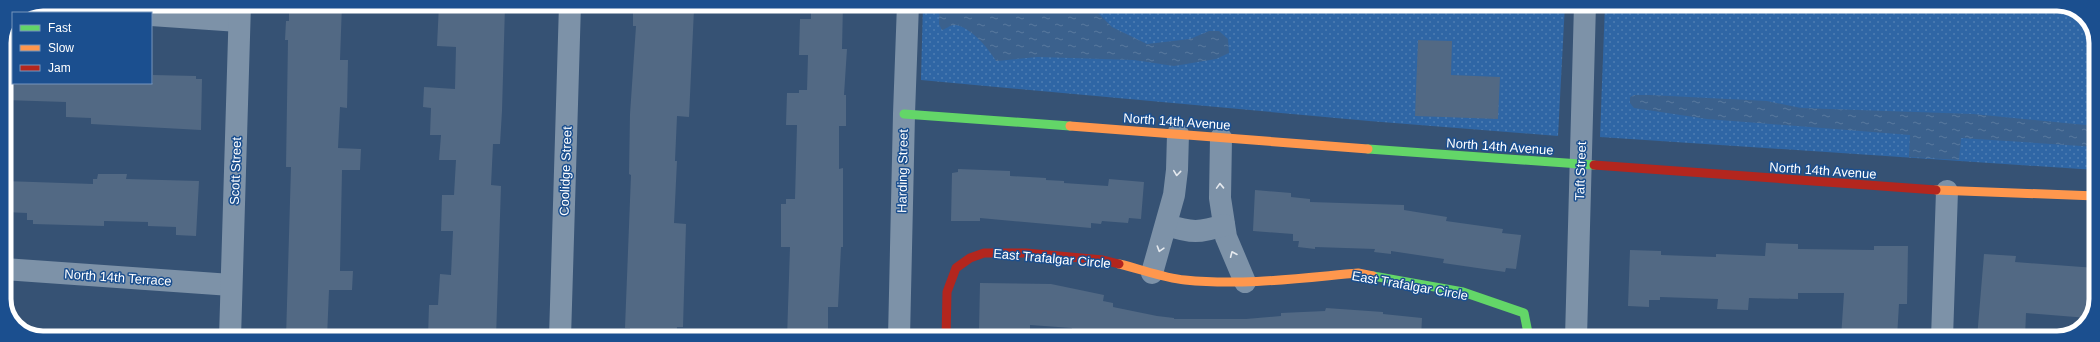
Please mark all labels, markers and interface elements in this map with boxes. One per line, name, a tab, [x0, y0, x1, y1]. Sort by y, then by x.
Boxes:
legend	[12, 12, 152, 84]
text: Fast	[48, 21, 72, 35]
text: Slow	[48, 41, 74, 55]
text: Jam	[48, 61, 71, 75]
street label: North 14th Avenue	[1123, 110, 1231, 133]
street label: Coolidge Street	[556, 126, 575, 216]
street label: Harding Street	[894, 129, 911, 213]
street label: North 14th Avenue	[1446, 135, 1554, 158]
street label: Scott Street	[227, 136, 244, 205]
street label: Taft Street	[1572, 141, 1589, 201]
street label: North 14th Avenue	[1769, 159, 1877, 182]
one-way arrow	[1172, 170, 1181, 176]
one-way arrow	[1216, 183, 1224, 189]
street label: East Trafalgar Circle	[993, 246, 1111, 271]
one-way arrow	[1156, 246, 1165, 253]
one-way arrow	[1230, 251, 1238, 258]
street label: North 14th Terrace	[64, 266, 172, 289]
street label: East Trafalgar Circle	[1351, 268, 1469, 303]

